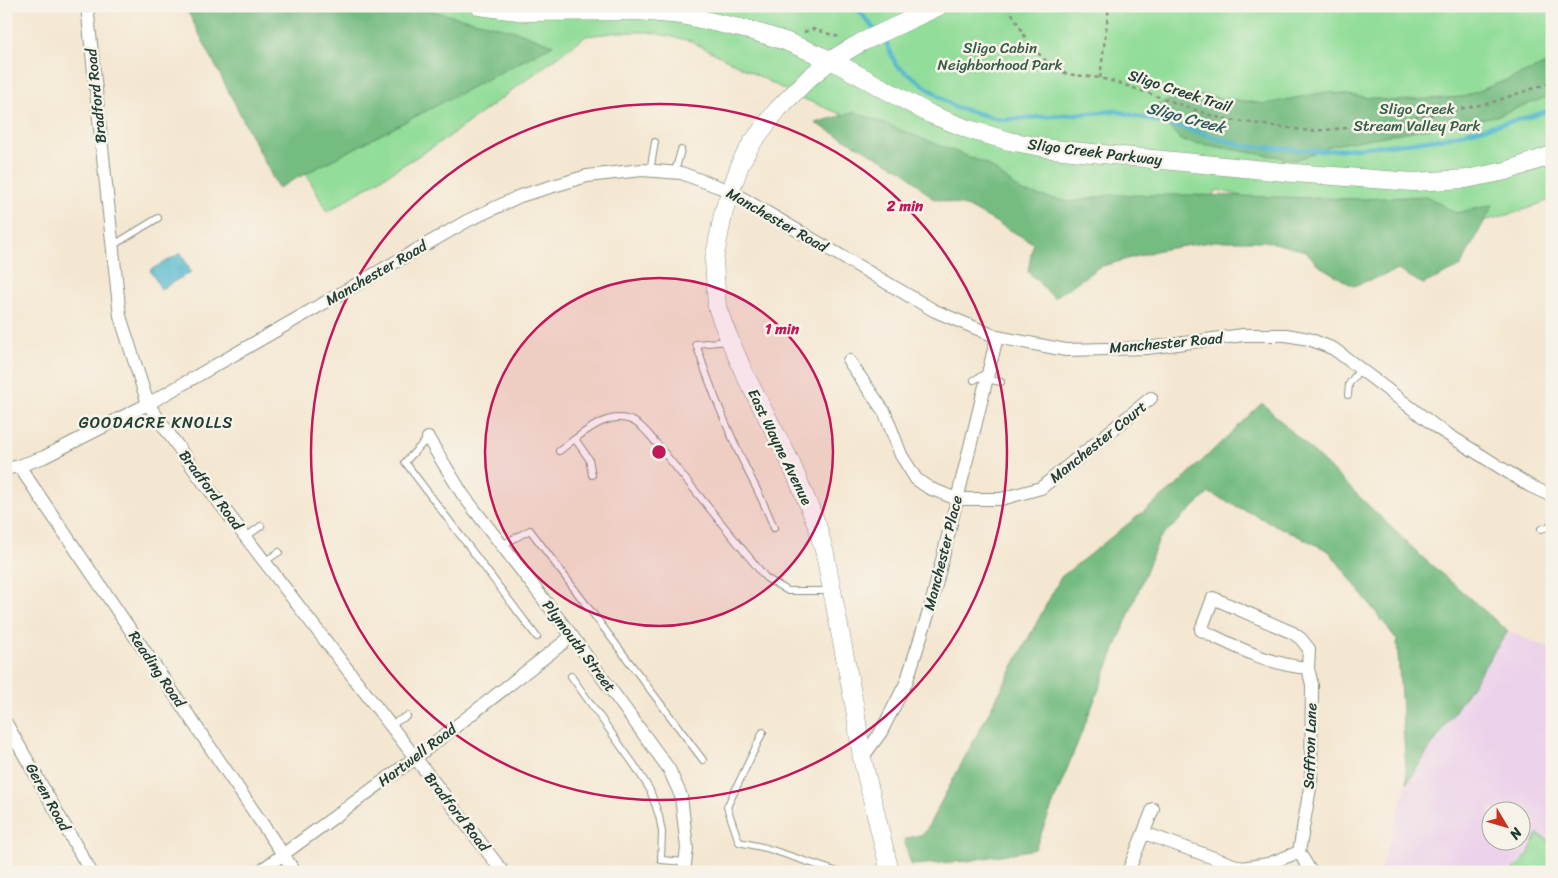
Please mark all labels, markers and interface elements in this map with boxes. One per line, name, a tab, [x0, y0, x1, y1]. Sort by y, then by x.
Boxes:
park label: Sligo Cabin Neighborhood Park	[938, 35, 1062, 78]
street label: Bradford Road	[78, 46, 114, 145]
street label: Sligo Creek Trail	[1125, 62, 1236, 120]
water label: Sligo Creek	[1143, 93, 1231, 143]
park label: Sligo Creek Stream Valley Park	[1354, 96, 1480, 139]
street label: Sligo Creek Parkway	[1026, 131, 1164, 173]
street label: Manchester Road	[721, 180, 834, 260]
text: 2 min	[886, 193, 924, 219]
street label: Manchester Road	[320, 233, 433, 313]
text: 1 min	[765, 316, 800, 342]
street label: Manchester Road	[1108, 325, 1225, 361]
street label: East Wayne Avenue	[740, 384, 820, 510]
street label: Manchester Court	[1043, 394, 1153, 490]
district label: GOODACRE KNOLLS	[79, 408, 233, 437]
centre of rings	[650, 443, 668, 461]
street label: Bradford Road	[172, 444, 251, 537]
street label: Manchester Place	[916, 492, 970, 613]
street label: Plymouth Street	[535, 594, 623, 698]
street label: Reading Road	[122, 625, 193, 714]
street label: Saffron Lane	[1296, 702, 1325, 790]
street label: Hartwell Road	[372, 716, 463, 793]
street label: Geren Road	[18, 758, 78, 837]
street label: Bradford Road	[417, 767, 497, 858]
north arrow	[1480, 800, 1530, 850]
text: N	[1503, 821, 1529, 845]

